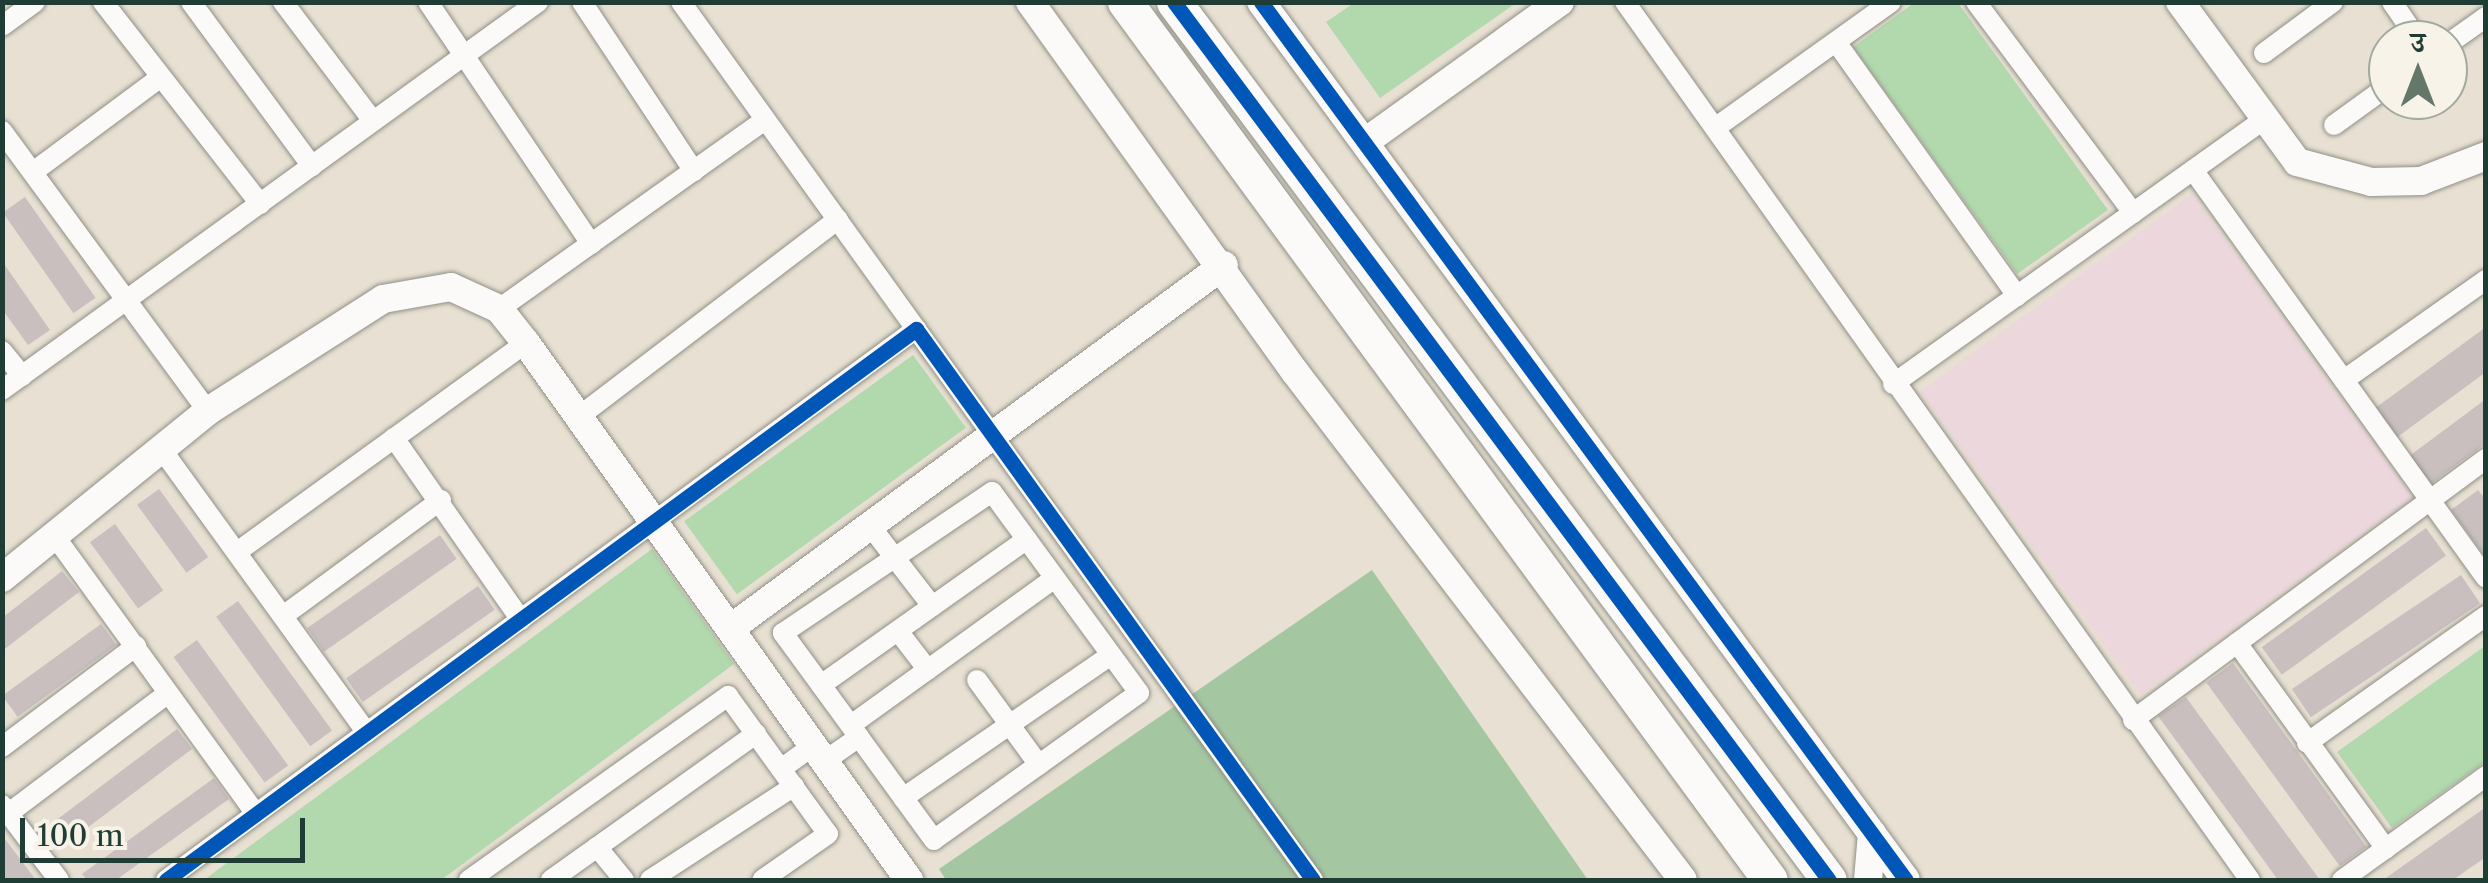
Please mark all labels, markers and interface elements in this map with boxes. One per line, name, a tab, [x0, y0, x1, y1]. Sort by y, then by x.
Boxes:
north arrow	[2368, 20, 2468, 120]
text: उ	[2411, 25, 2425, 59]
scale bar	[25, 798, 310, 860]
text: 100 m	[37, 817, 124, 854]

